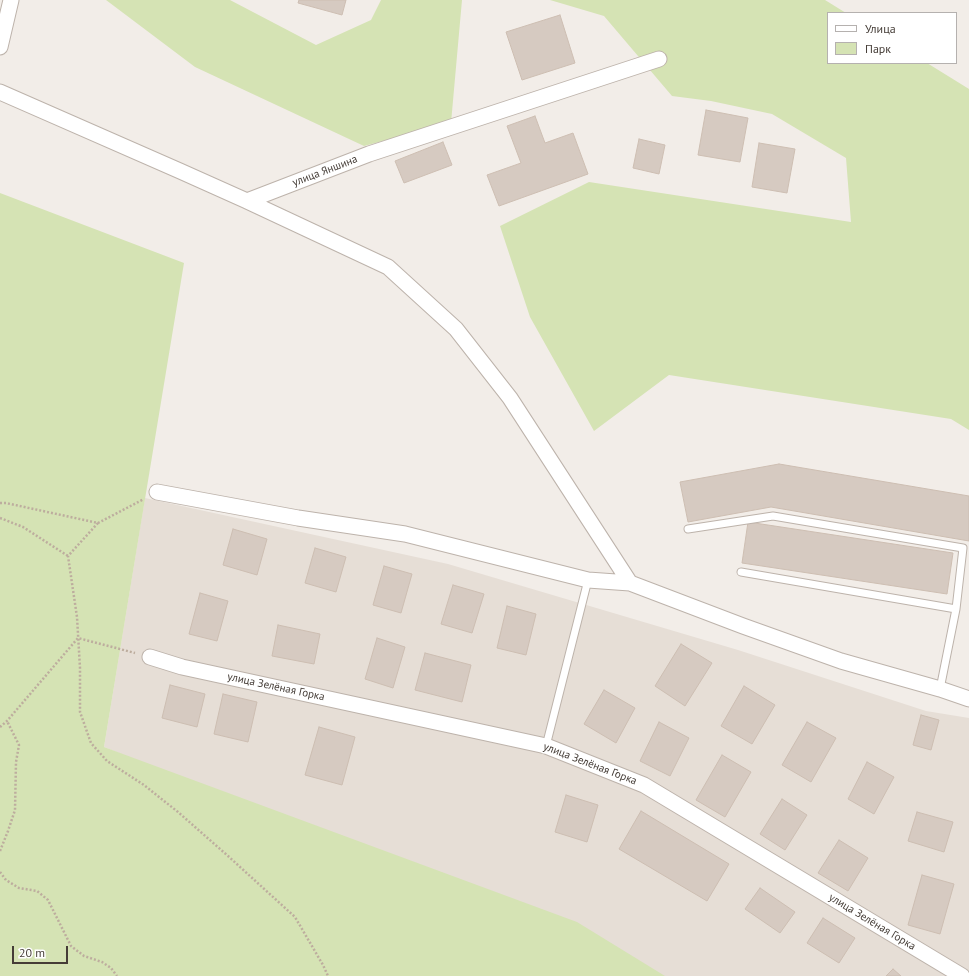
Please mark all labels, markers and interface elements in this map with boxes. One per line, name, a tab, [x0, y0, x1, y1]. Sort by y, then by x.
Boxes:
legend	[827, 12, 957, 64]
text: Улица	[865, 21, 896, 36]
text: Парк	[865, 41, 891, 56]
street label: улица Яншина	[291, 153, 359, 189]
street label: улица Зелёная Горка	[226, 670, 326, 704]
street label: улица Зелёная Горка	[541, 740, 639, 788]
street label: улица Зелёная Горка	[826, 891, 918, 953]
scale bar	[14, 938, 70, 964]
text: 20 m	[19, 945, 45, 960]

